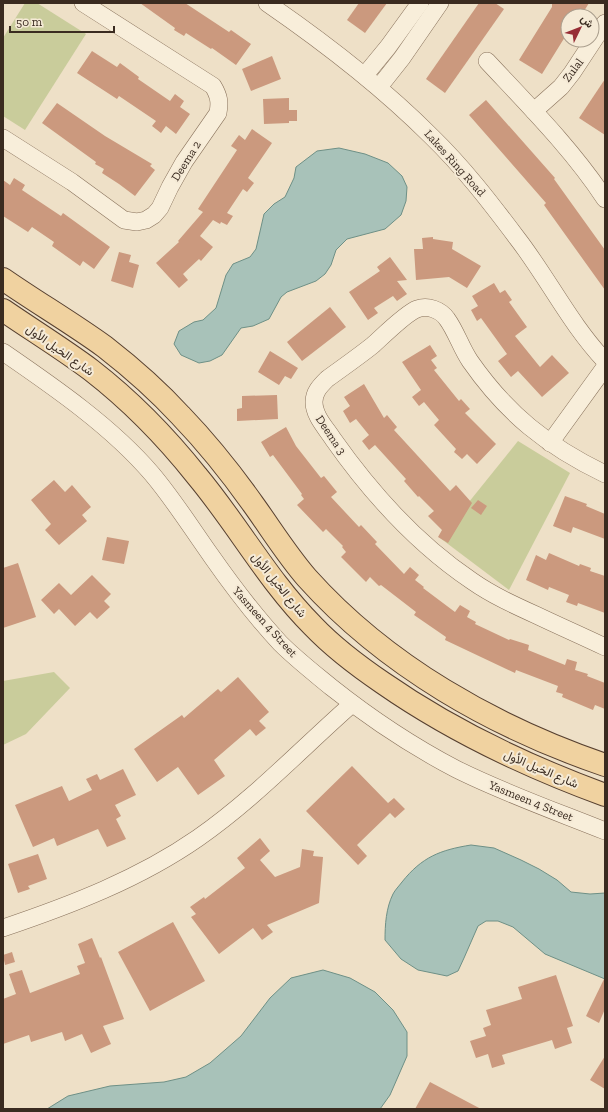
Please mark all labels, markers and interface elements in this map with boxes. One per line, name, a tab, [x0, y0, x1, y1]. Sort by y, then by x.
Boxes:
scale bar	[10, 8, 114, 34]
north arrow	[560, 8, 600, 48]
text: ش	[578, 12, 596, 31]
text: 50 m	[16, 15, 43, 29]
street label: Zulal	[560, 56, 586, 84]
street label: Lakes Ring Road	[421, 127, 489, 199]
street label: Deema 2	[168, 138, 204, 184]
street label: شارع الخيل الأول	[22, 321, 97, 380]
street label: Deema 3	[313, 413, 349, 457]
street label: شارع الخيل الأول	[247, 550, 309, 622]
street label: Yasmeen 4 Street	[229, 583, 301, 660]
street label: شارع الخيل الأول	[501, 747, 580, 793]
street label: Yasmeen 4 Street	[486, 777, 576, 824]

